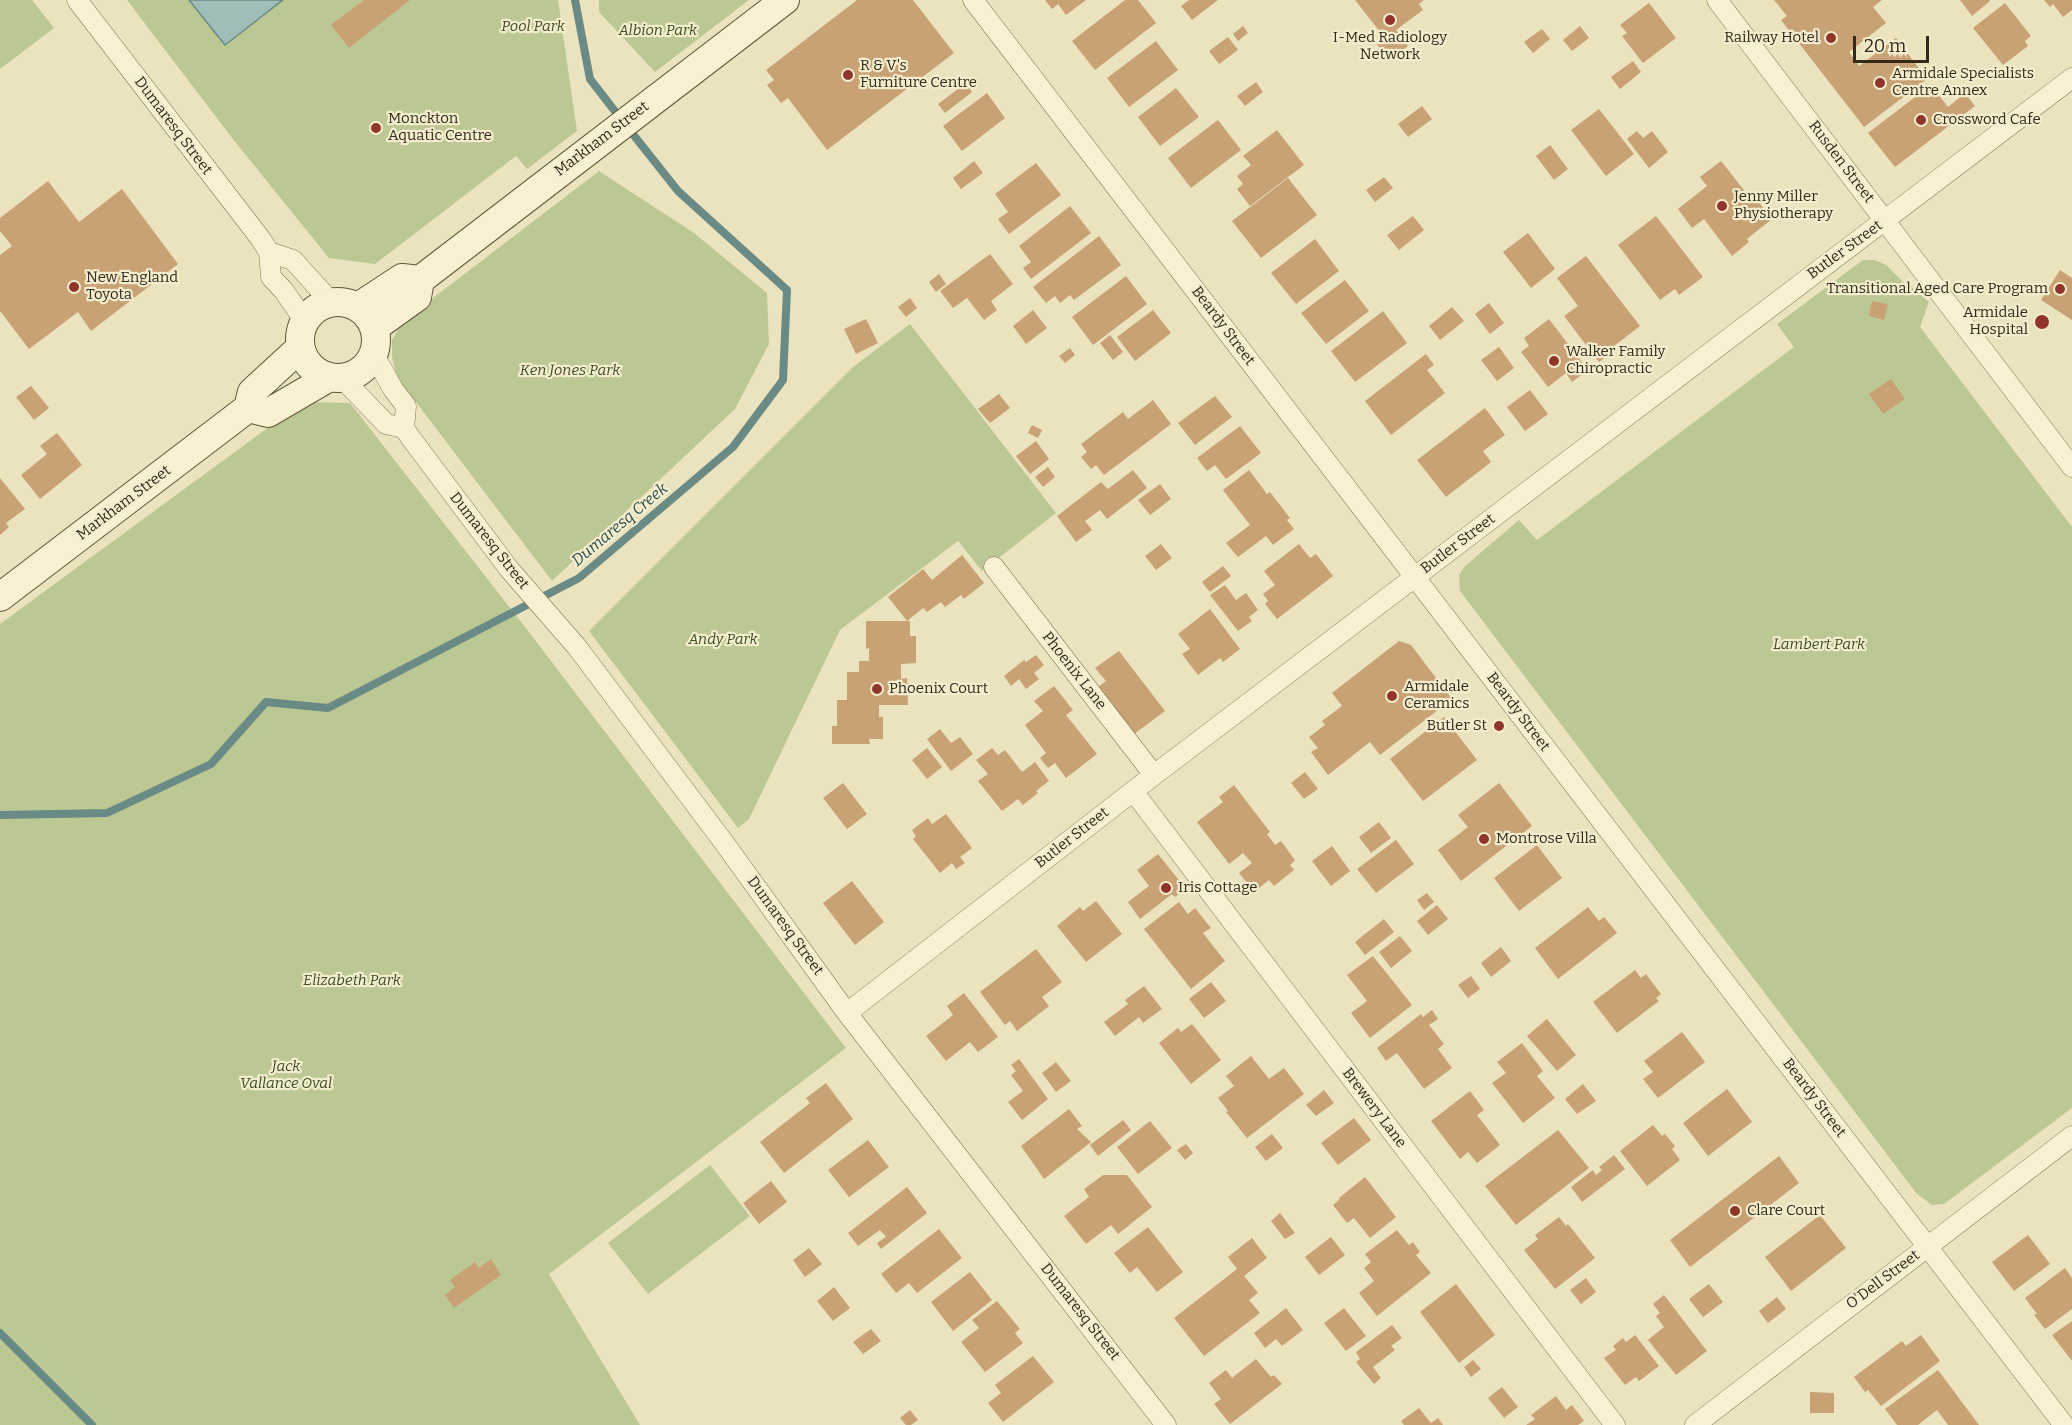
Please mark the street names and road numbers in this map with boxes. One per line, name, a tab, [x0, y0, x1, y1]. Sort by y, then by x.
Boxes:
street label: Dumaresq Street	[130, 73, 216, 179]
street label: Markham Street	[551, 98, 653, 180]
street label: Rusden Street	[1804, 117, 1878, 207]
street label: Butler Street	[1804, 217, 1886, 283]
street label: Beardy Street	[1187, 283, 1259, 369]
street label: Markham Street	[73, 462, 175, 544]
street label: Dumaresq Street	[446, 489, 532, 593]
street label: Butler Street	[1417, 510, 1499, 578]
street label: Phoenix Lane	[1038, 628, 1110, 714]
street label: Beardy Street	[1482, 669, 1554, 755]
street label: Butler Street	[1032, 804, 1112, 872]
street label: Dumaresq Street	[743, 873, 827, 979]
street label: Beardy Street	[1778, 1055, 1850, 1141]
street label: Brewery Lane	[1338, 1065, 1410, 1151]
street label: O'Dell Street	[1843, 1247, 1923, 1313]
street label: Dumaresq Street	[1037, 1260, 1123, 1364]

